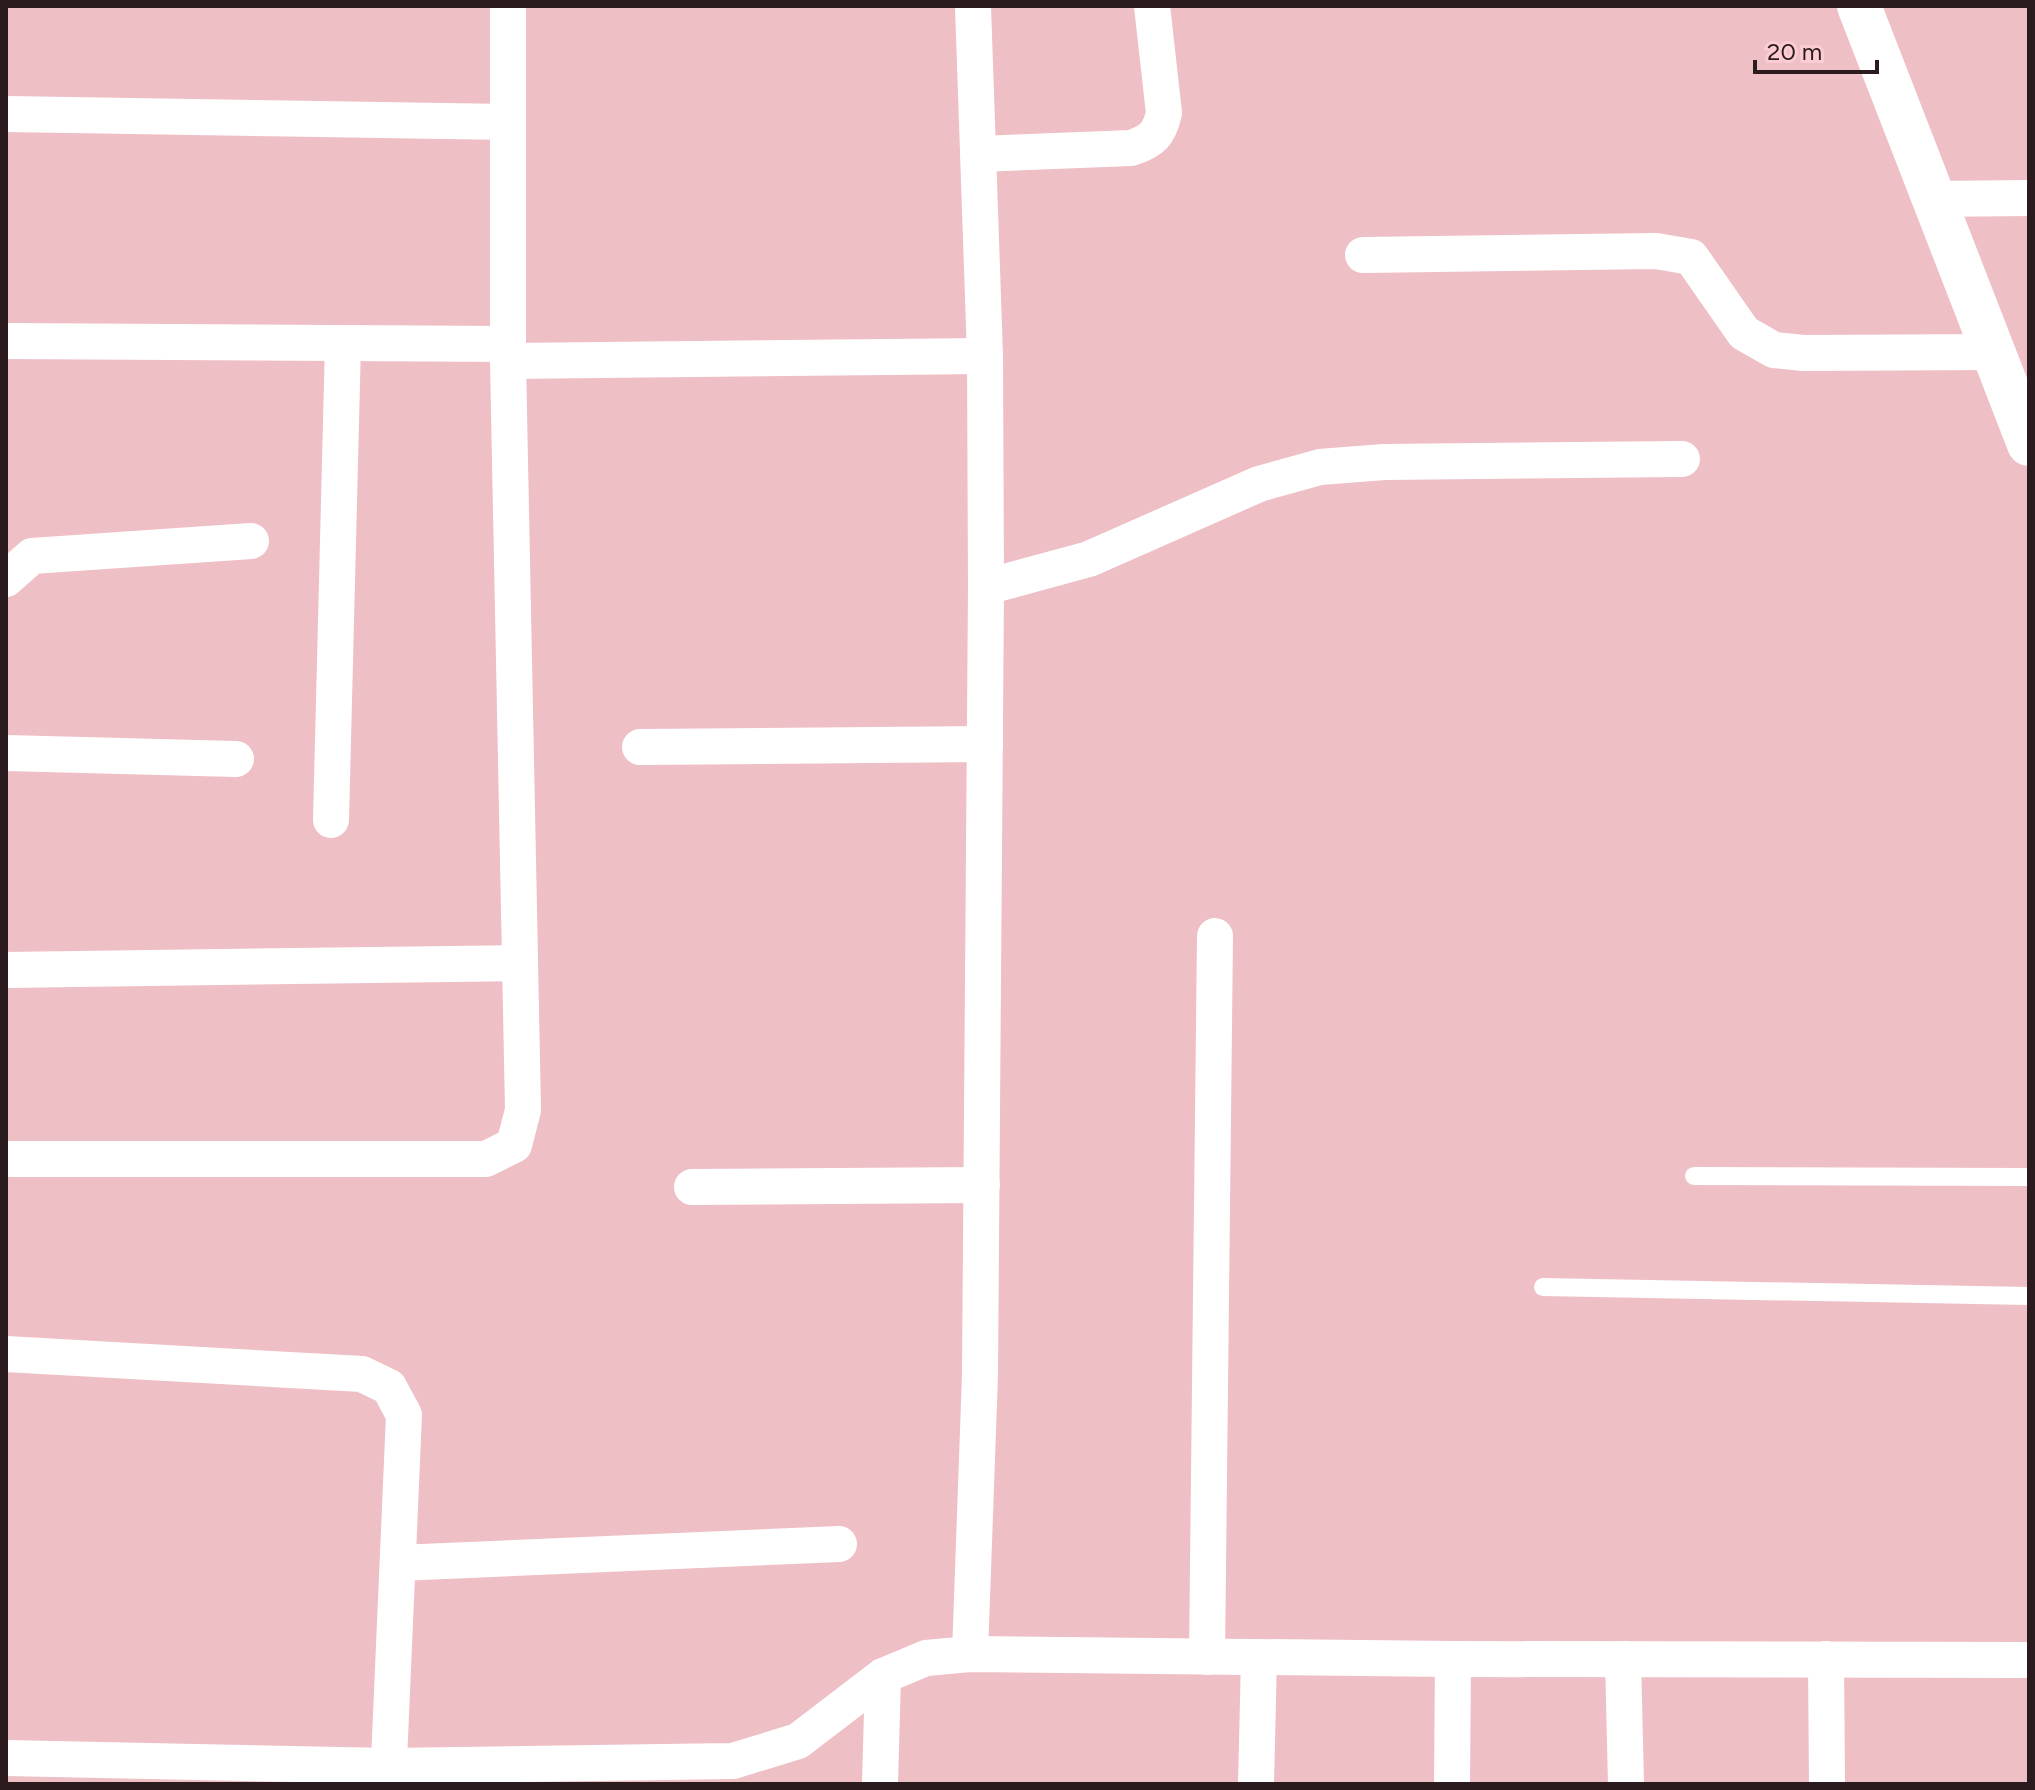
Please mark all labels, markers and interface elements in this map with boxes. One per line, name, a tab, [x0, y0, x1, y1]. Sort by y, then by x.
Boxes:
scale bar	[1755, 24, 1877, 74]
text: 20 m	[1767, 37, 1822, 66]

